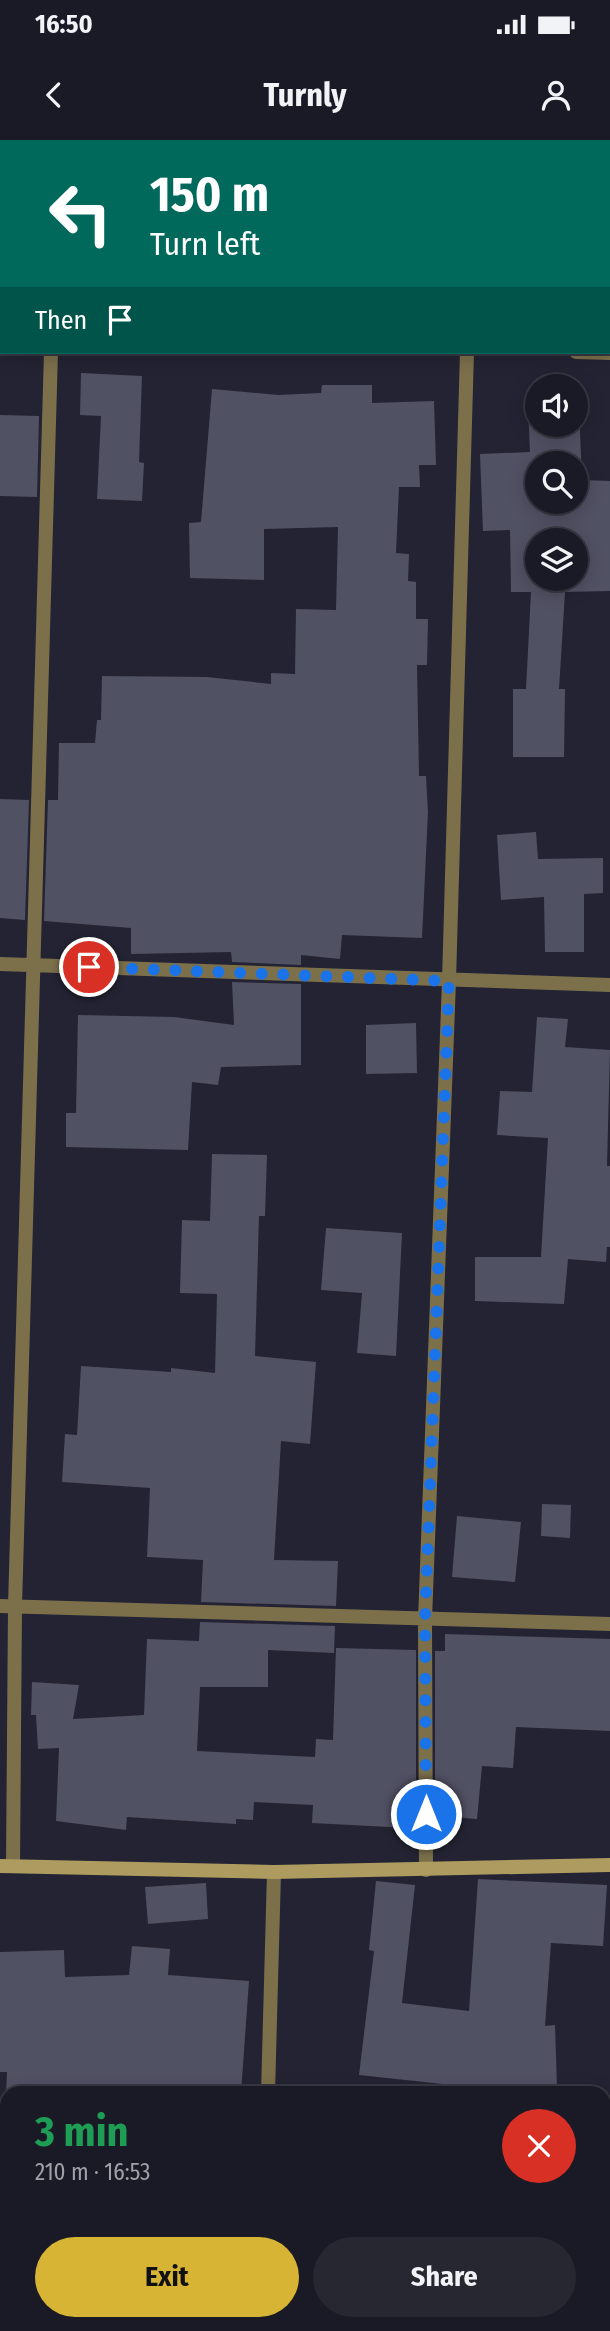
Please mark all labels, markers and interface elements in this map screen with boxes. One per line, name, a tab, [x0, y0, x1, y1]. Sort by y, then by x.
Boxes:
text: 16:50	[35, 9, 93, 40]
icon: back	[35, 76, 73, 114]
text: Turnly	[263, 76, 347, 114]
icon: person	[537, 76, 575, 114]
text: 150 m	[150, 165, 269, 224]
icon: left	[35, 168, 126, 259]
text: Turn left	[150, 225, 260, 263]
icon: arrive	[101, 301, 139, 339]
text: Then	[35, 305, 87, 336]
map controls	[525, 374, 588, 591]
button: sound	[525, 374, 588, 437]
button: search	[525, 451, 588, 514]
button: layers	[525, 528, 588, 591]
pin	[59, 937, 119, 997]
icon: arrive	[70, 948, 108, 986]
position arrow	[389, 1777, 463, 1851]
text: 3 min	[35, 2107, 129, 2157]
button: close	[502, 2109, 576, 2183]
text: 210 m · 16:53	[35, 2158, 150, 2186]
button: Exit	[35, 2237, 299, 2317]
button: Share	[313, 2237, 576, 2317]

